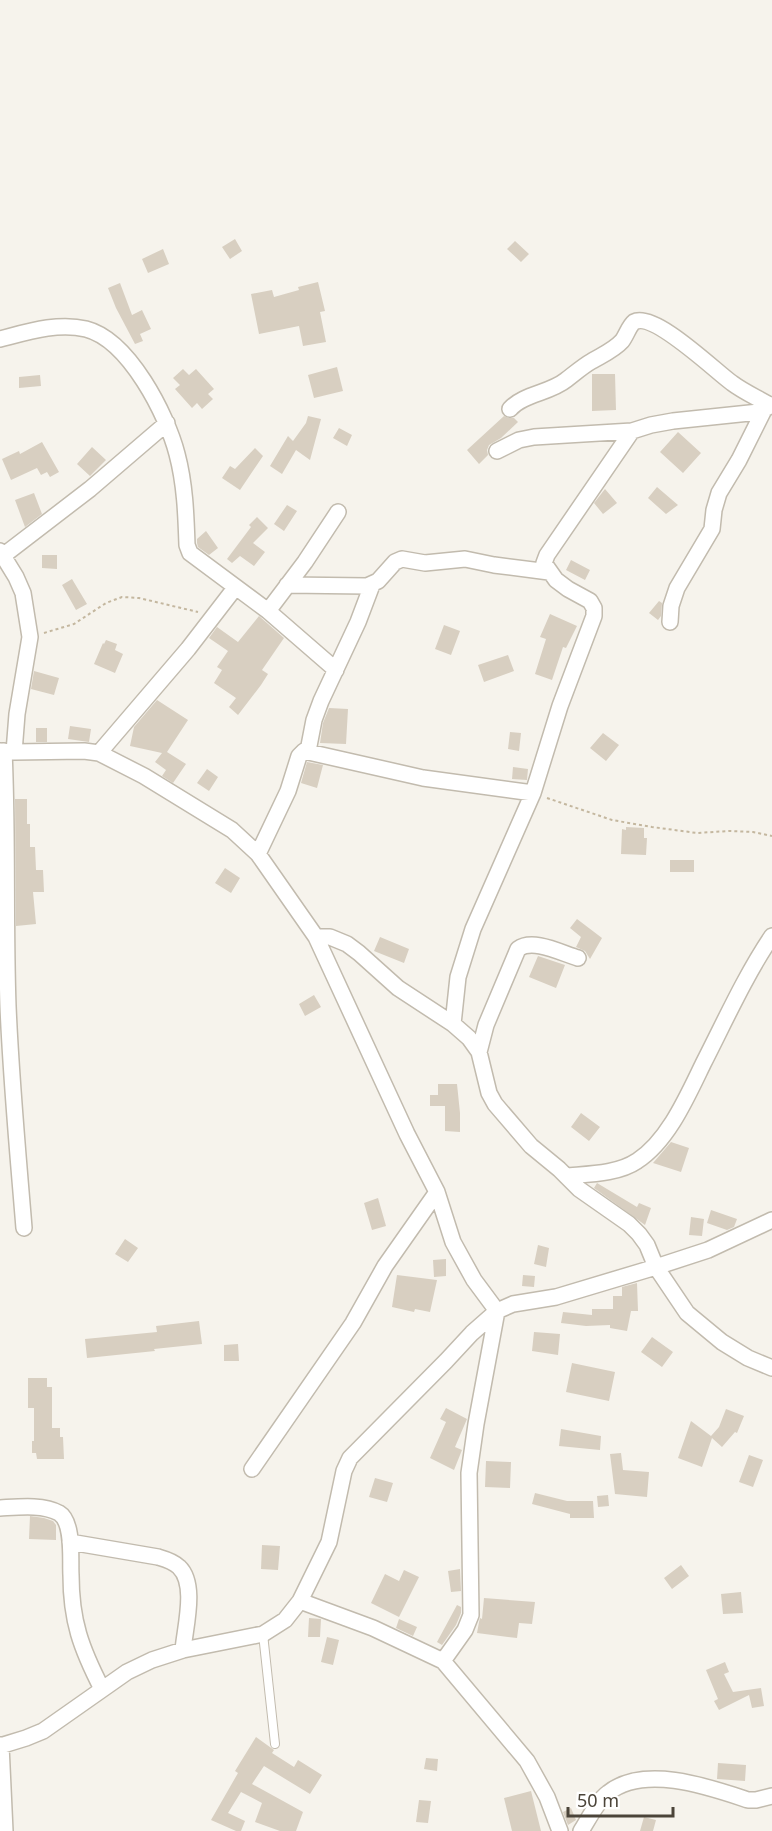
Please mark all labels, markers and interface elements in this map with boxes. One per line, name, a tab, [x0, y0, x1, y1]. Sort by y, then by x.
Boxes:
scale bar	[568, 1780, 673, 1818]
text: 50 m	[577, 1788, 619, 1812]

